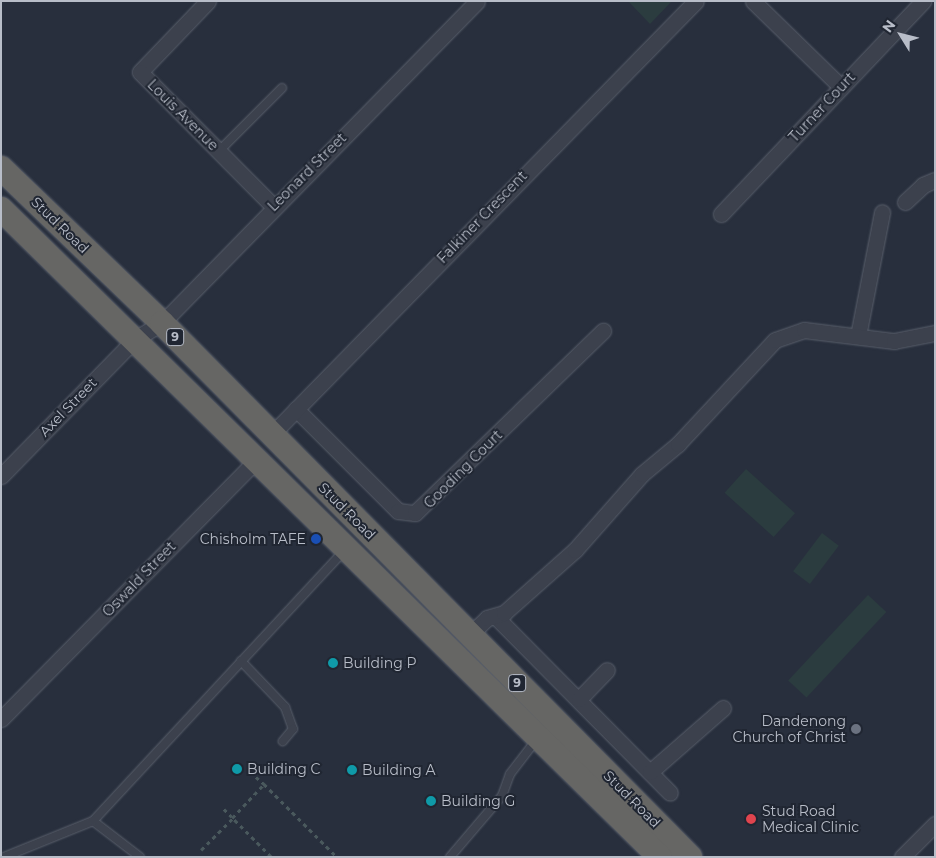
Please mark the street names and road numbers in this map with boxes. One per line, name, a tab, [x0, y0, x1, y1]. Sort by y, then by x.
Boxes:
street label: Turner Court	[785, 69, 859, 145]
street label: Louis Avenue	[144, 76, 222, 154]
street label: Leonard Street	[264, 129, 350, 215]
street label: Falkiner Crescent	[434, 167, 530, 267]
street label: Stud Road	[28, 193, 92, 257]
road number: 9	[165, 328, 185, 347]
street label: Axel Street	[36, 374, 100, 440]
street label: Gooding Court	[420, 426, 506, 512]
street label: Stud Road	[315, 479, 379, 543]
street label: Oswald Street	[99, 538, 179, 620]
road number: 9	[507, 674, 527, 692]
street label: Stud Road	[600, 767, 664, 831]

